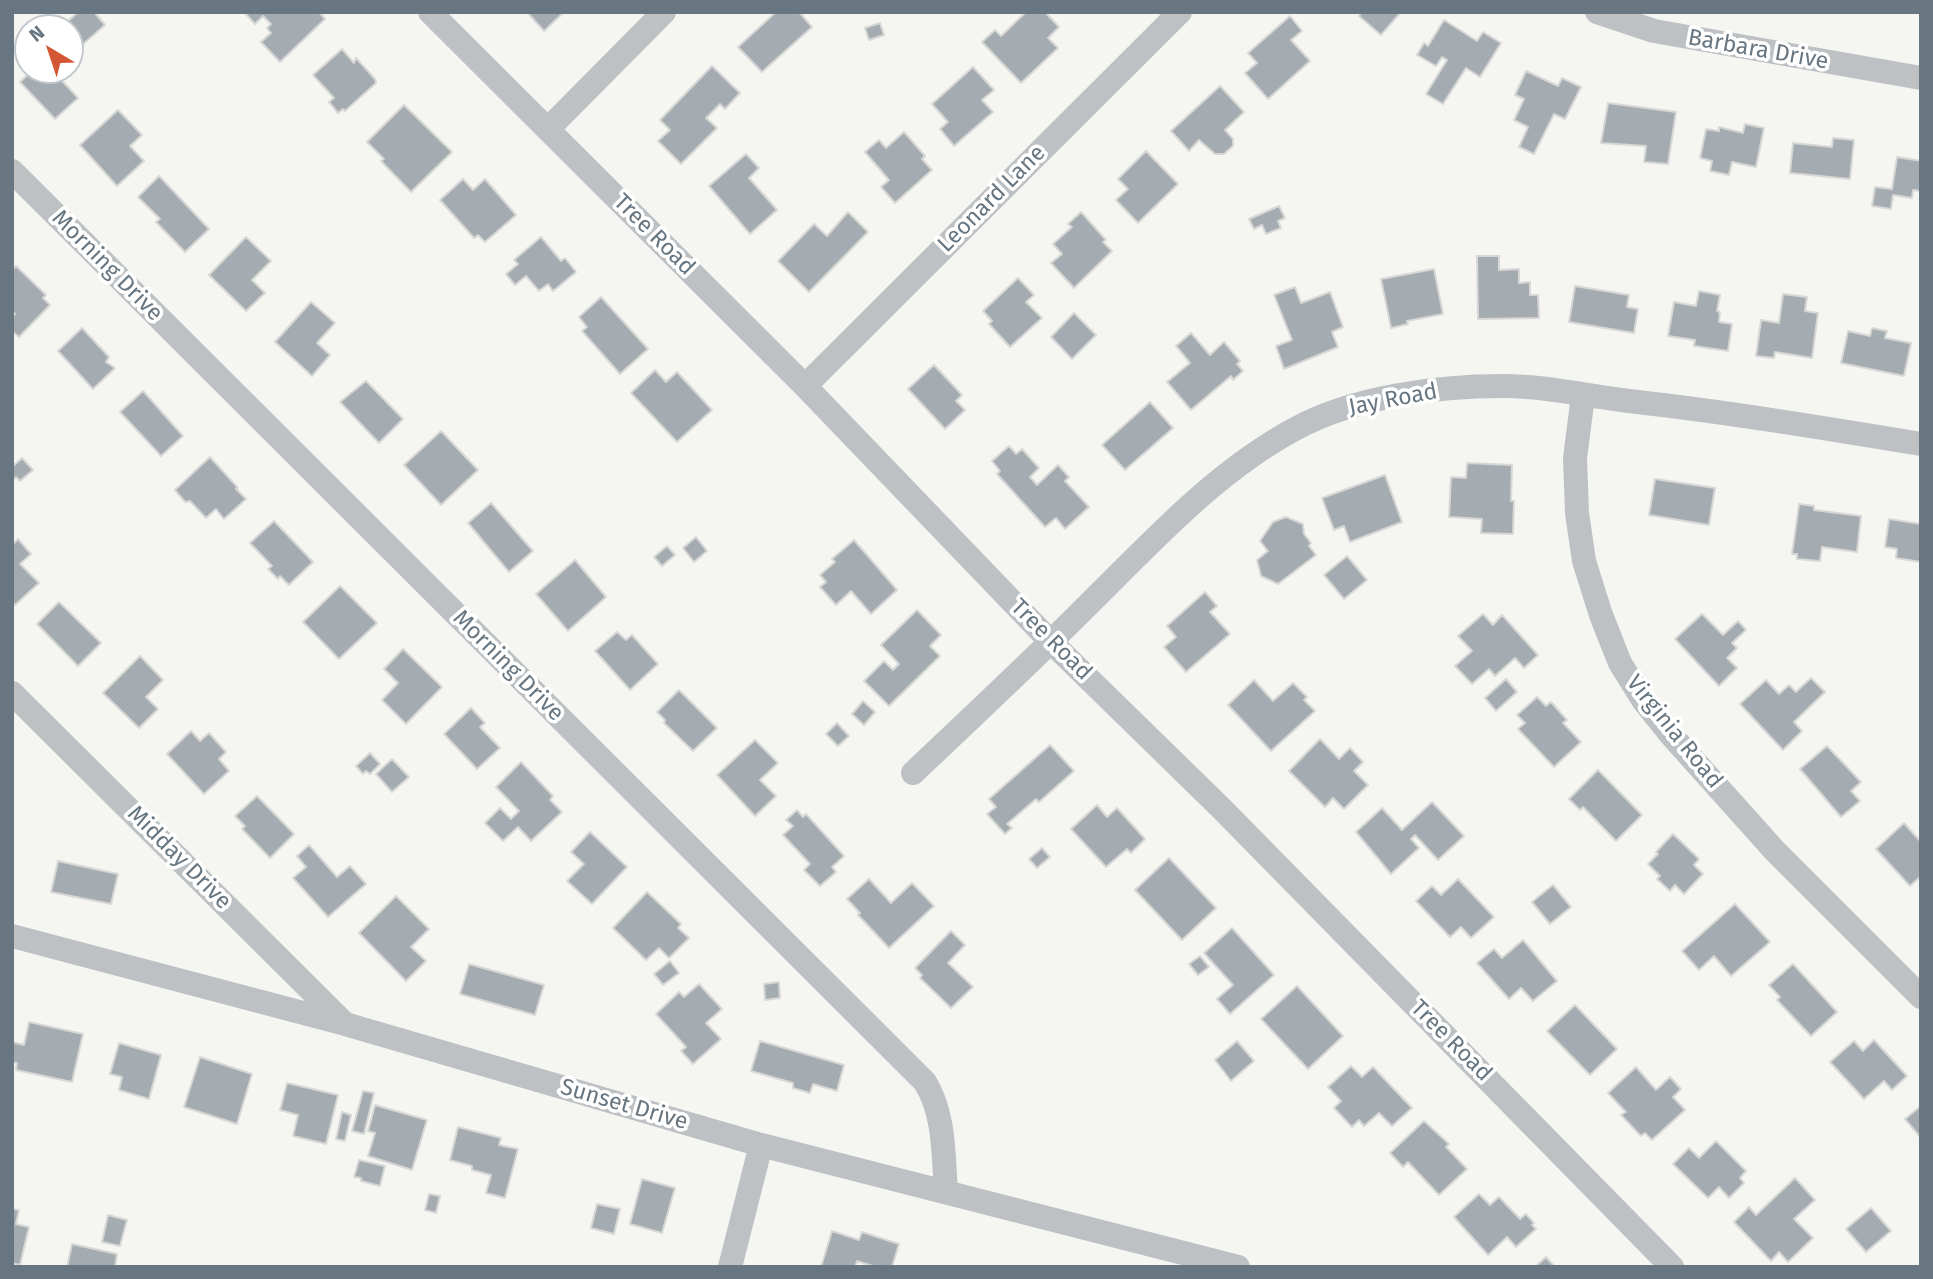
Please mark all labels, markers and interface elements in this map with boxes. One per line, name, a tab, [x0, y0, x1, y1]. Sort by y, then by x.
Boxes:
north arrow	[14, 14, 84, 84]
text: N	[25, 21, 49, 47]
street label: Barbara Drive	[1686, 24, 1830, 76]
street label: Leonard Lane	[933, 140, 1051, 258]
street label: Tree Road	[608, 189, 700, 281]
street label: Morning Drive	[46, 205, 168, 327]
street label: Jay Road	[1346, 378, 1440, 422]
street label: Tree Road	[1005, 594, 1097, 686]
street label: Morning Drive	[447, 605, 569, 727]
street label: Virginia Road	[1620, 670, 1728, 794]
street label: Midday Drive	[121, 800, 237, 916]
street label: Tree Road	[1405, 995, 1497, 1087]
street label: Sunset Drive	[557, 1074, 691, 1136]

